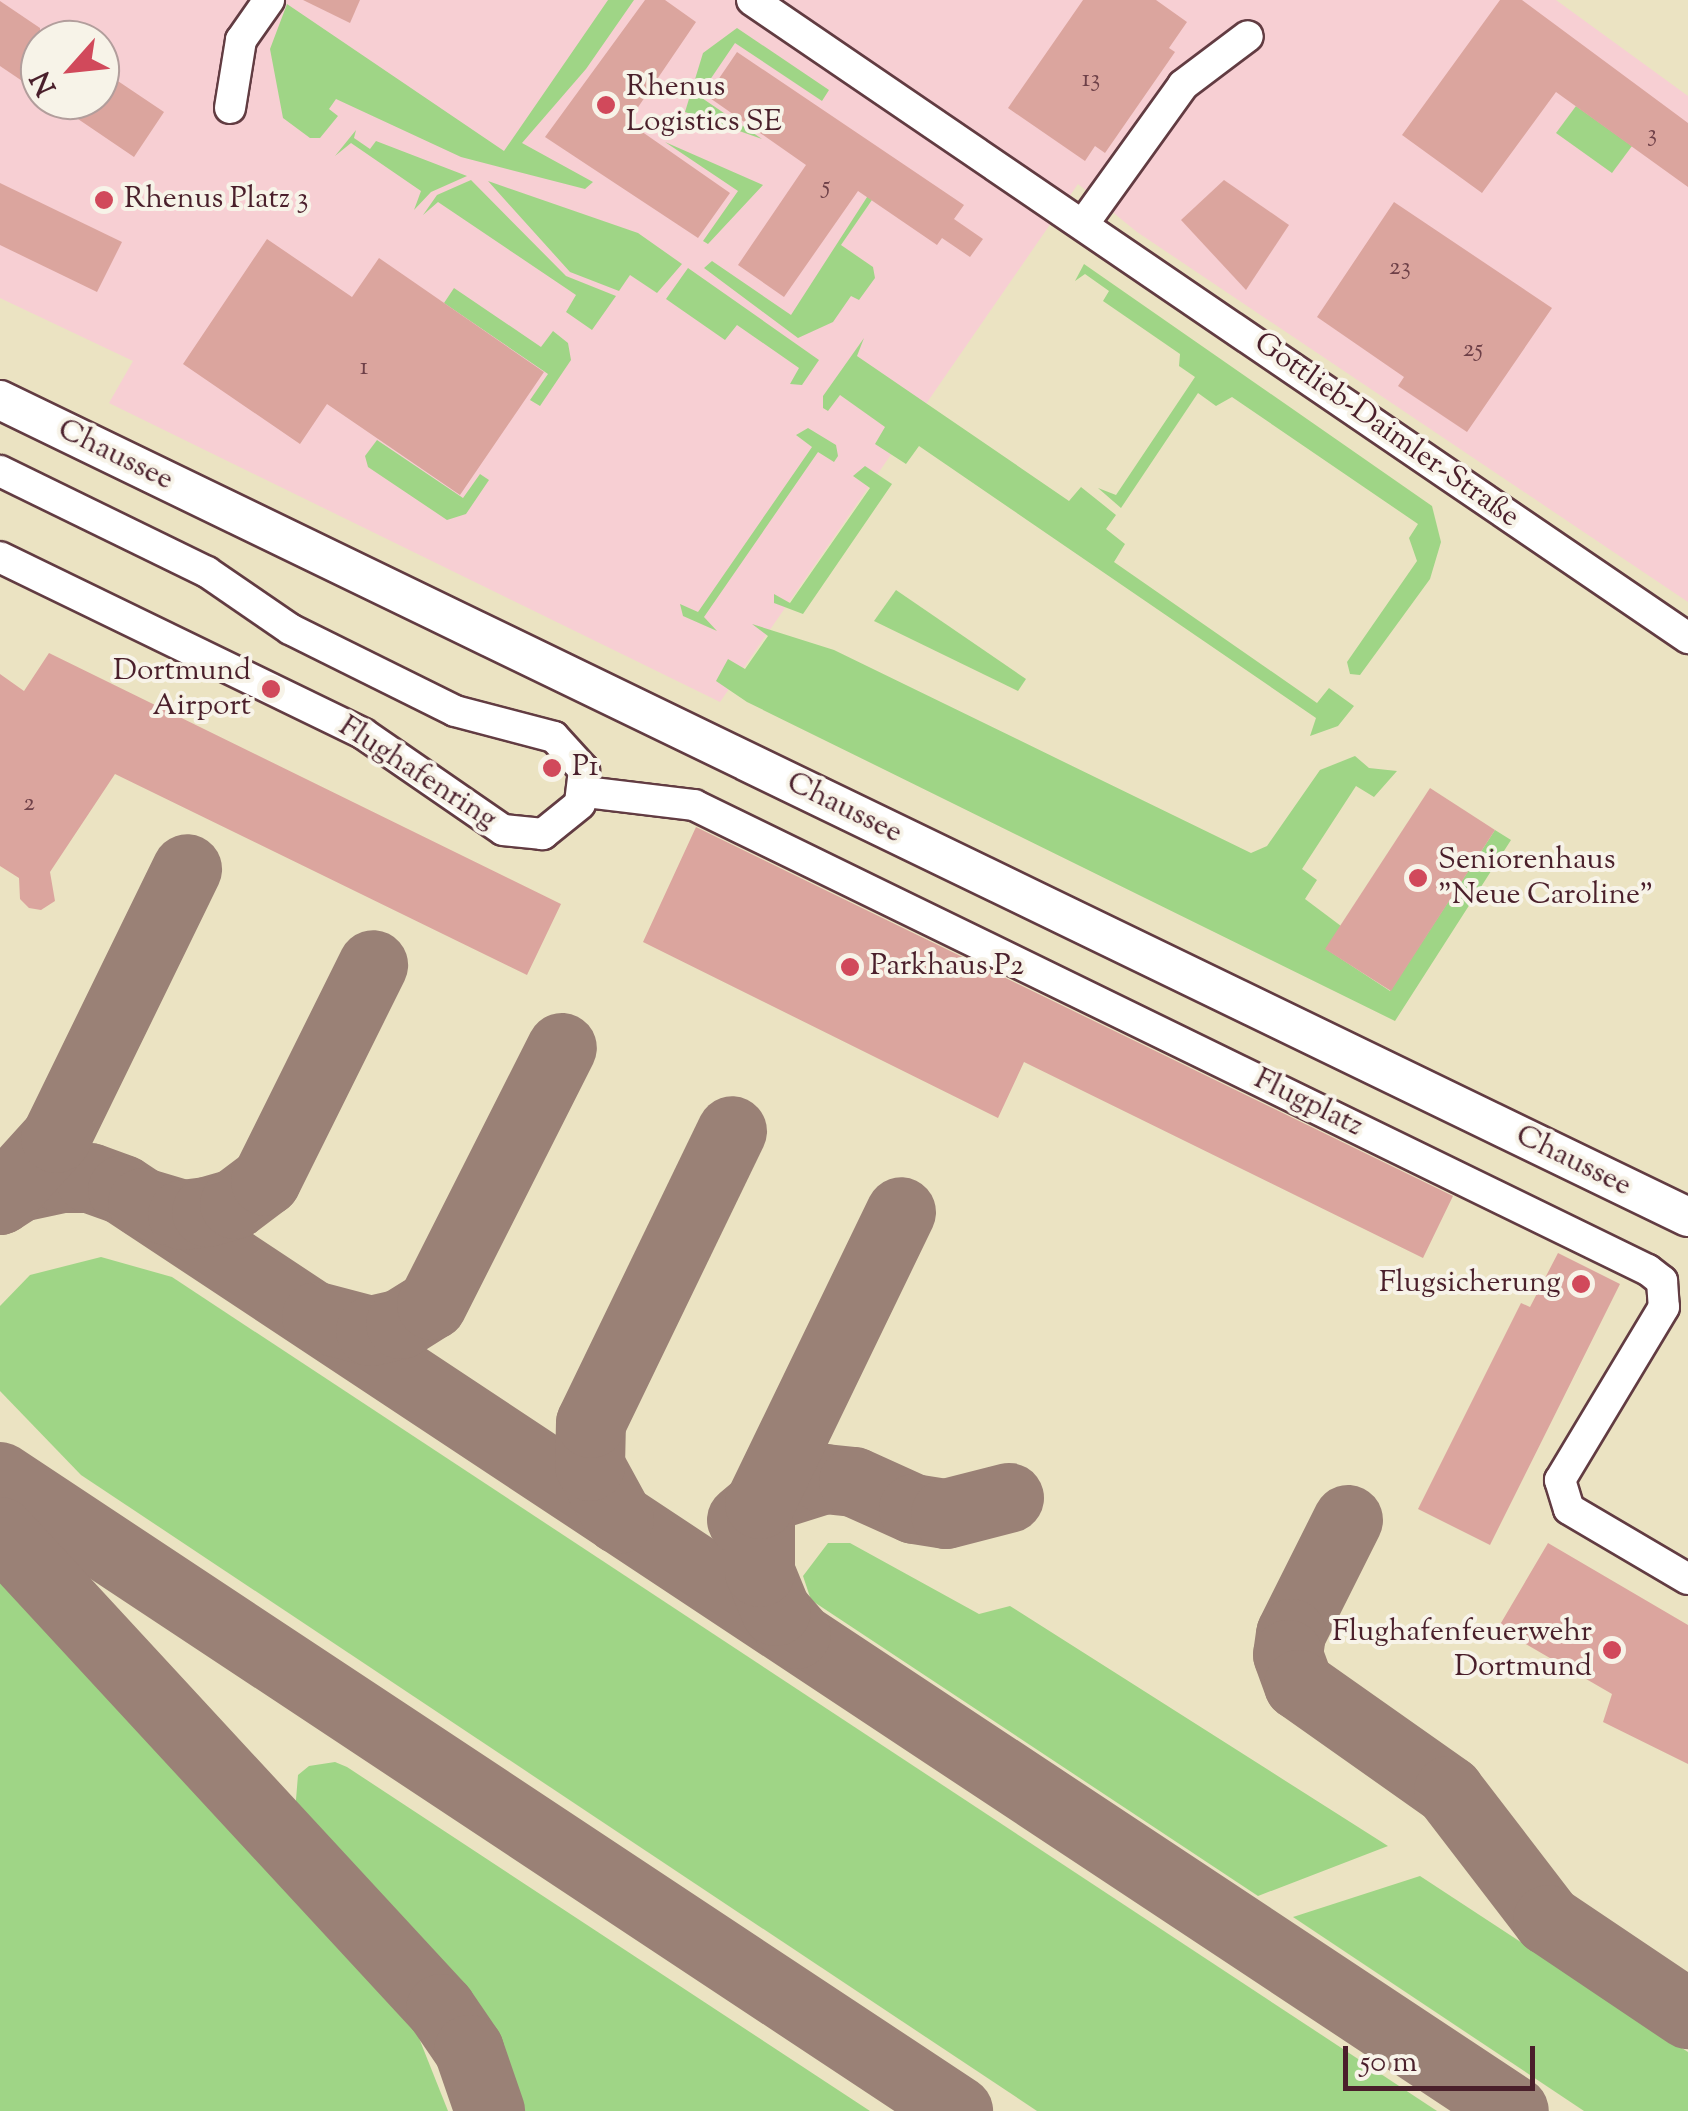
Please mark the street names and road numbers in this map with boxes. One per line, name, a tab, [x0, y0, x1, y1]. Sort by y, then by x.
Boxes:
street label: Gottlieb-Daimler-Straße	[1246, 326, 1526, 536]
street label: Chaussee	[51, 413, 179, 499]
street label: Flughafenring	[331, 710, 503, 838]
street label: Chaussee	[780, 766, 908, 852]
street label: Flugplatz	[1248, 1062, 1368, 1146]
street label: Chaussee	[1509, 1119, 1637, 1205]

